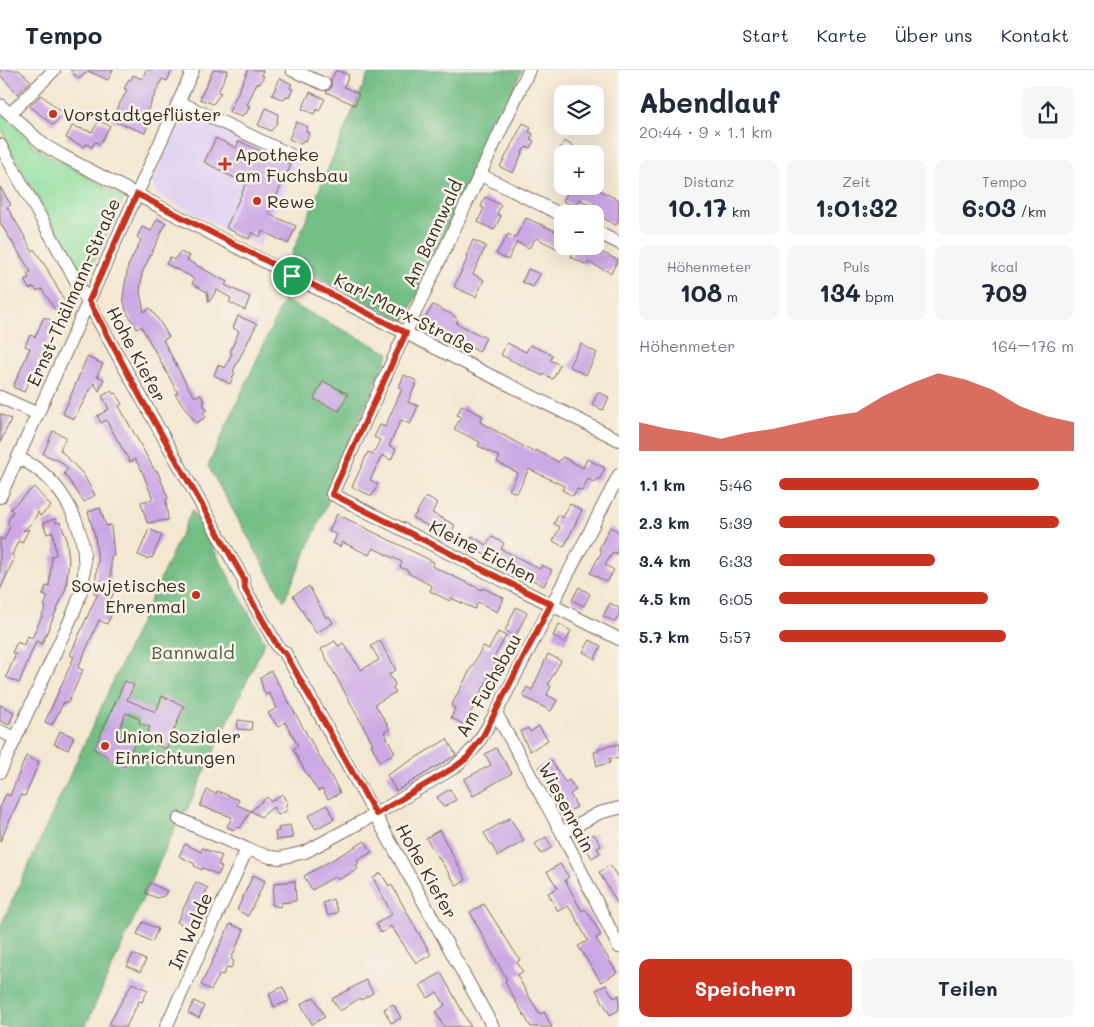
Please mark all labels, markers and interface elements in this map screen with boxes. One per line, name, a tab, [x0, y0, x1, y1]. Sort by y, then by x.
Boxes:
text: Tempo	[25, 19, 102, 50]
text: Start	[742, 23, 789, 47]
text: Karte	[817, 23, 867, 47]
text: Über uns	[895, 23, 973, 47]
text: Kontakt	[1001, 23, 1069, 47]
text: Abendlauf	[639, 84, 780, 120]
map controls	[554, 85, 604, 255]
button: layers	[554, 85, 604, 135]
button: share	[1022, 87, 1074, 139]
place label: Vorstadtgeflüster	[63, 102, 221, 126]
marker: Vorstadtgeflüster	[47, 108, 59, 120]
text: 20:44 · 9 × 1.1 km	[639, 121, 773, 142]
place label: Apotheke am Fuchsbau	[235, 142, 348, 187]
button: +	[554, 145, 604, 195]
marker: Apotheke am Fuchsbau	[219, 158, 231, 170]
text: Distanz	[683, 172, 734, 191]
text: Zeit	[842, 172, 871, 191]
text: Tempo	[982, 172, 1026, 191]
street label: Am Bannwald	[397, 175, 467, 291]
place label: Rewe	[267, 189, 315, 213]
text: 10.17	[667, 191, 727, 223]
text: 1:01:32	[815, 191, 898, 223]
text: 6:03	[962, 191, 1016, 223]
street label: Ernst-Thälmann-Straße	[21, 194, 125, 390]
marker: Rewe	[251, 195, 263, 207]
text: km	[727, 202, 750, 221]
text: /km	[1016, 202, 1046, 221]
button: −	[554, 205, 604, 255]
pin	[271, 255, 313, 297]
text: Höhenmeter	[667, 257, 751, 276]
text: Puls	[843, 257, 870, 276]
text: kcal	[990, 257, 1018, 276]
icon: arrive	[278, 262, 306, 290]
street label: Karl-Marx-Straße	[330, 267, 480, 359]
text: 108	[680, 276, 722, 308]
text: 134	[819, 276, 861, 308]
text: 709	[982, 276, 1027, 308]
text: m	[722, 287, 738, 306]
text: bpm	[861, 287, 894, 306]
street label: Hohe Kiefer	[102, 302, 172, 406]
text: Höhenmeter	[639, 335, 735, 356]
text: 164–176 m	[991, 335, 1074, 356]
text: 1.1 km	[639, 474, 685, 495]
text: 5:46	[719, 474, 752, 495]
text: 2.3 km	[639, 512, 690, 533]
text: 5:39	[719, 512, 752, 533]
street label: Kleine Eichen	[426, 514, 540, 588]
text: 3.4 km	[639, 550, 691, 571]
text: 6:33	[719, 550, 752, 571]
place label: Sowjetisches Ehrenmal	[71, 573, 186, 618]
text: 4.5 km	[639, 588, 691, 609]
text: 6:05	[719, 588, 753, 609]
marker: Sowjetisches Ehrenmal	[190, 589, 202, 601]
text: 5.7 km	[639, 626, 689, 647]
text: 5:57	[719, 626, 752, 647]
street label: Am Fuchsbau	[450, 629, 526, 741]
park label: Bannwald	[151, 640, 235, 664]
place label: Union Sozialer Einrichtungen	[115, 724, 241, 769]
marker: Union Sozialer Einrichtungen	[99, 740, 111, 752]
street label: Wiesenrain	[533, 758, 601, 856]
street label: Hohe Kiefer	[391, 819, 463, 923]
street label: Im Walde	[162, 889, 218, 973]
button: Speichern	[639, 959, 852, 1017]
button: Teilen	[862, 959, 1074, 1017]

